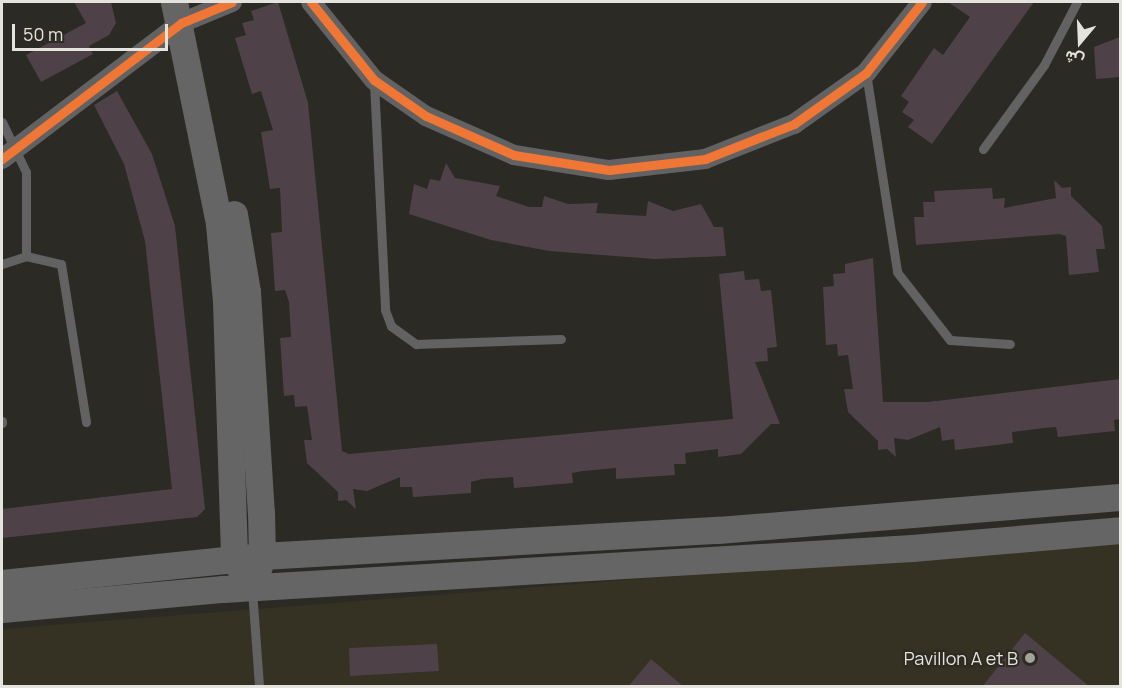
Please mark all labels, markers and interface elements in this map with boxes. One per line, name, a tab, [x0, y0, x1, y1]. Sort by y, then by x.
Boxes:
scale bar	[15, 12, 171, 50]
north arrow	[1050, 12, 1110, 72]
text: 50 m	[23, 22, 63, 46]
text: ش	[1061, 45, 1087, 73]
place label: Pavillon A et B	[904, 647, 1018, 669]
marker: Pavillon A et B	[1023, 651, 1037, 665]

